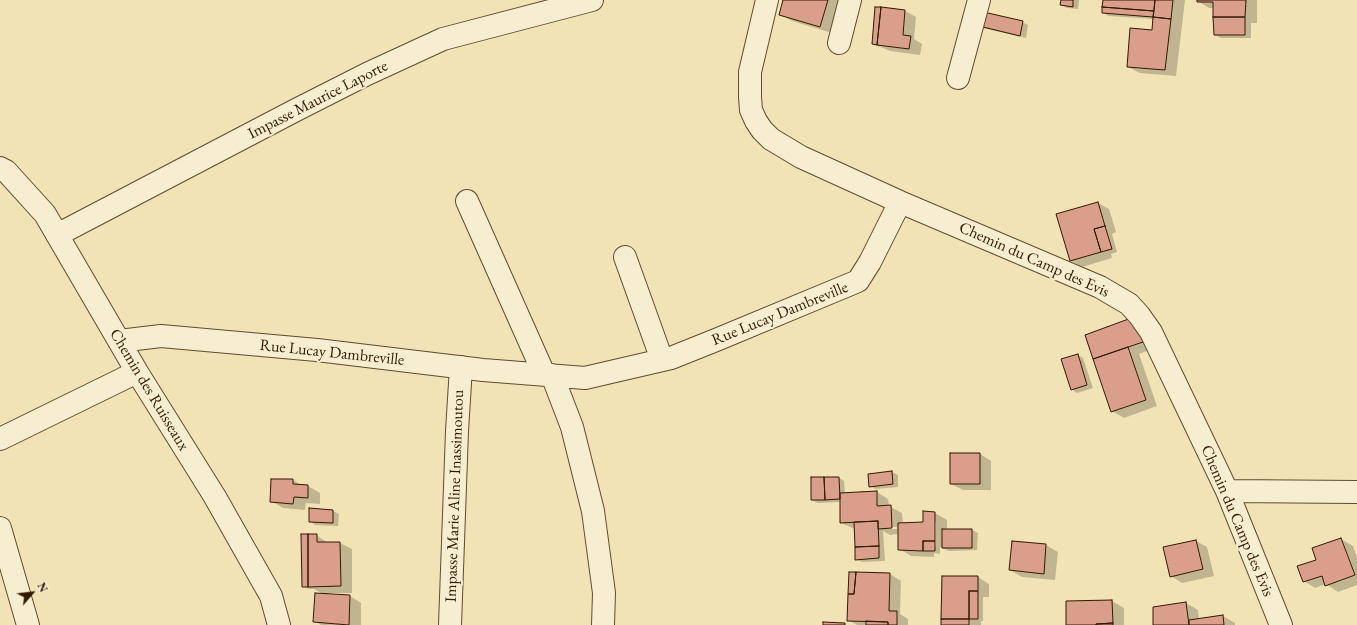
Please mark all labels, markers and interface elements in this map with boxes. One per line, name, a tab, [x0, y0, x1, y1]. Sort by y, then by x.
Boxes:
street label: Impasse Maurice Laporte	[245, 56, 391, 144]
street label: Chemin du Camp des Evis	[956, 218, 1112, 302]
street label: Rue Lucay Dambreville	[709, 278, 851, 350]
street label: Chemin des Ruisseaux	[105, 326, 193, 454]
street label: Rue Lucay Dambreville	[259, 336, 405, 370]
street label: Impasse Marie Aline Inassimoutou	[442, 389, 468, 603]
street label: Chemin du Camp des Evis	[1196, 442, 1278, 600]
north arrow	[12, 573, 52, 613]
text: N	[34, 580, 51, 595]

